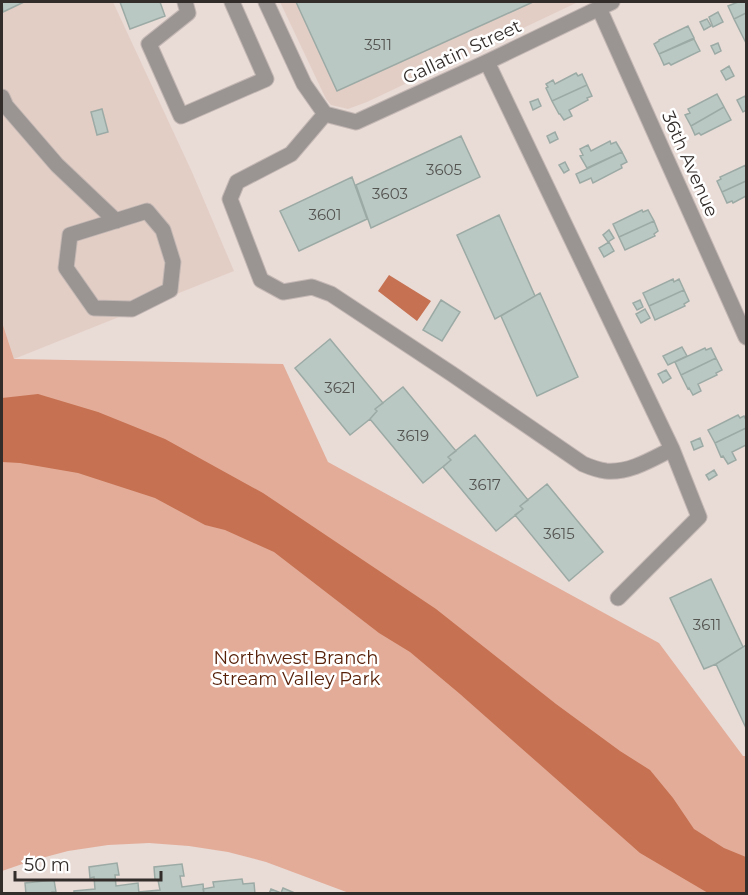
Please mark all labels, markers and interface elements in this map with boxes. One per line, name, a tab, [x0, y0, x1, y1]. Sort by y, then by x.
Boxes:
street label: Gallatin Street	[399, 15, 525, 89]
house number: 3511	[364, 35, 392, 54]
street label: 36th Avenue	[657, 108, 723, 220]
house number: 3605	[426, 160, 462, 179]
house number: 3603	[372, 184, 408, 203]
house number: 3601	[309, 205, 341, 224]
house number: 3621	[324, 378, 356, 397]
house number: 3619	[397, 426, 429, 445]
house number: 3617	[469, 475, 501, 494]
house number: 3615	[543, 524, 575, 543]
house number: 3611	[693, 615, 721, 634]
park label: Northwest Branch Stream Valley Park	[212, 647, 381, 690]
scale bar	[15, 844, 160, 882]
text: 50 m	[24, 854, 70, 876]

